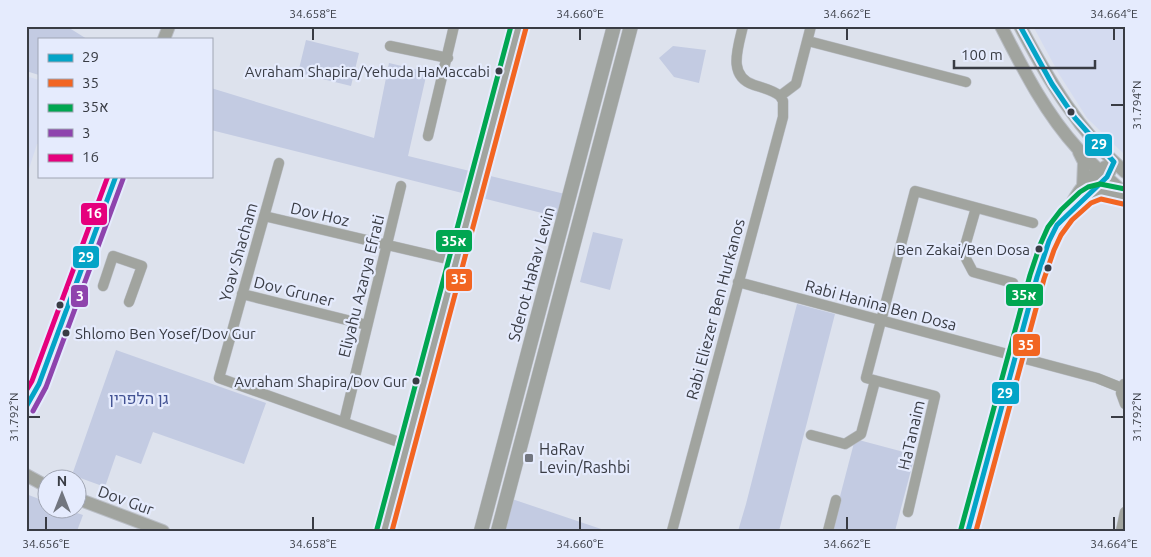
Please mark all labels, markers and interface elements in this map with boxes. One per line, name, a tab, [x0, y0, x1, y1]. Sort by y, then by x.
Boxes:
text: 34.658°E	[289, 7, 337, 20]
text: 34.660°E	[556, 7, 604, 20]
text: 34.662°E	[823, 7, 871, 20]
text: 34.664°E	[1090, 7, 1138, 20]
legend	[38, 38, 212, 178]
scale bar	[954, 38, 1095, 70]
text: 100 m	[961, 46, 1003, 63]
text: 29	[82, 48, 99, 65]
place label: Avraham Shapira/Yehuda HaMaccabi	[245, 63, 490, 80]
marker: Avraham Shapira/Yehuda HaMaccabi	[494, 66, 504, 76]
text: 35	[82, 74, 99, 91]
text: 31.794°N	[1130, 80, 1143, 130]
text: 35א	[82, 98, 109, 115]
unlabelled marker	[1066, 107, 1076, 117]
text: 3	[82, 124, 90, 141]
line badge: 29	[1084, 133, 1113, 157]
text: 29	[1091, 136, 1107, 152]
text: 16	[82, 148, 99, 165]
street label: Dov Hoz	[289, 199, 351, 229]
street label: Yoav Shacham	[215, 201, 261, 303]
line badge: 16	[80, 202, 108, 226]
text: 16	[86, 205, 102, 221]
street label: Sderot HaRav Levin	[504, 205, 558, 343]
street label: Eliyahu Azarya Efrati	[335, 213, 387, 359]
street label: Rabi Eliezer Ben Hurkanos	[682, 216, 748, 401]
line badge: 35א	[435, 229, 473, 253]
text: 35א	[441, 233, 467, 249]
place label: Ben Zakai/Ben Dosa	[896, 241, 1030, 258]
marker: Ben Zakai/Ben Dosa	[1034, 244, 1044, 254]
line badge: 29	[72, 245, 100, 269]
text: 29	[78, 249, 94, 265]
unlabelled marker	[1043, 263, 1053, 273]
line badge: 35	[445, 268, 473, 292]
text: 35	[451, 271, 467, 287]
street label: Dov Gruner	[252, 272, 336, 310]
street label: Rabi Hanina Ben Dosa	[803, 276, 959, 334]
line badge: 35א	[1005, 283, 1044, 307]
line badge: 3	[70, 284, 89, 308]
text: 35א	[1011, 287, 1037, 303]
text: 3	[76, 288, 84, 304]
unlabelled marker	[55, 300, 65, 310]
place label: Shlomo Ben Yosef/Dov Gur	[75, 325, 256, 342]
marker: Shlomo Ben Yosef/Dov Gur	[61, 328, 71, 338]
line badge: 35	[1012, 333, 1041, 357]
text: 35	[1018, 337, 1034, 353]
place label: Avraham Shapira/Dov Gur	[234, 373, 407, 390]
marker: Avraham Shapira/Dov Gur	[411, 376, 421, 386]
line badge: 29	[991, 381, 1020, 405]
text: 29	[997, 385, 1013, 401]
park label: גן הלפרין	[109, 389, 169, 407]
text: 31.792°N	[7, 392, 20, 442]
text: 31.792°N	[1130, 392, 1143, 442]
street label: HaTanaim	[894, 398, 928, 472]
place label: HaRav Levin/Rashbi	[539, 440, 630, 476]
marker: HaRav Levin/Rashbi	[523, 452, 535, 464]
north arrow	[38, 470, 88, 520]
text: N	[57, 473, 67, 489]
street label: Dov Gur	[96, 482, 156, 518]
text: 34.656°E	[22, 537, 70, 550]
text: 34.658°E	[289, 537, 337, 550]
text: 34.660°E	[556, 537, 604, 550]
text: 34.662°E	[823, 537, 871, 550]
text: 34.664°E	[1090, 537, 1138, 550]

